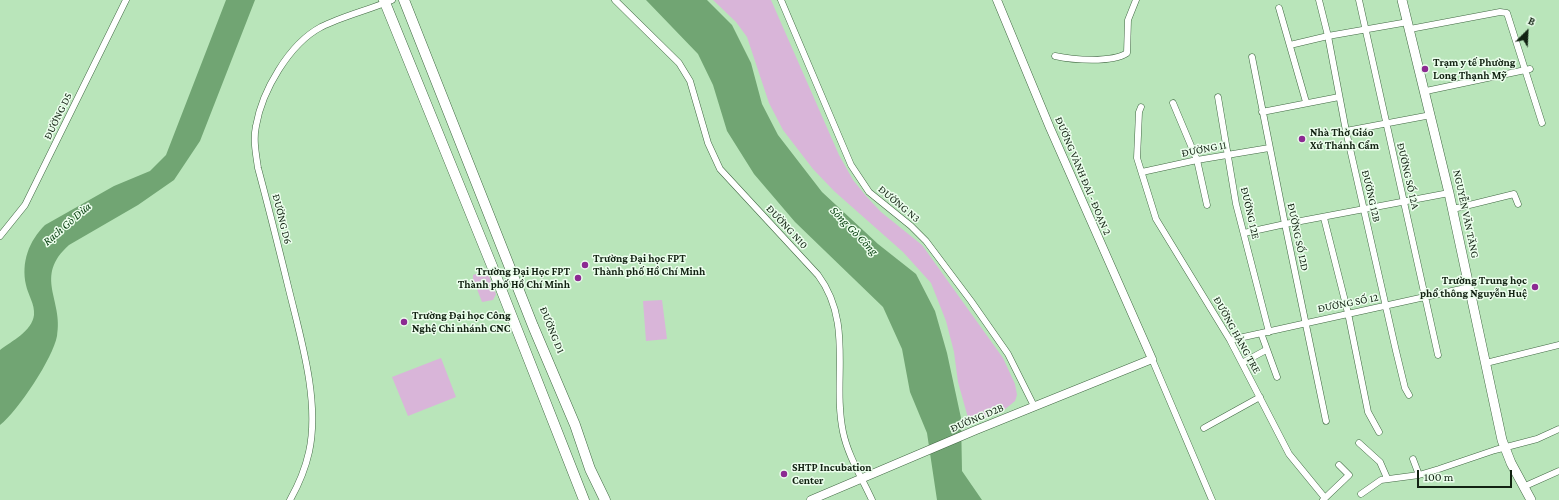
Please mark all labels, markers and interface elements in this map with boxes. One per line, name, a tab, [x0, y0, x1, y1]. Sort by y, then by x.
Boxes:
north arrow	[1507, 12, 1547, 52]
text: B	[1526, 14, 1537, 28]
place label: Trạm y tế Phường Long Thạnh Mỹ	[1433, 56, 1515, 82]
marker: Trạm y tế Phường Long Thạnh Mỹ	[1420, 64, 1430, 74]
street label: ĐƯỜNG D5	[41, 90, 75, 142]
street label: ĐƯỜNG VÀNH ĐAI - ĐOẠN 2	[1052, 115, 1114, 237]
place label: Nhà Thờ Giáo Xứ Thánh Cẩm	[1310, 126, 1379, 152]
marker: Nhà Thờ Giáo Xứ Thánh Cẩm	[1297, 134, 1307, 144]
street label: ĐƯỜNG 11	[1180, 138, 1228, 160]
street label: ĐƯỜNG SỐ 12A	[1394, 141, 1422, 211]
street label: ĐƯỜNG 12B	[1359, 169, 1383, 223]
street label: NGUYỄN VĂN TĂNG	[1450, 169, 1482, 259]
street label: ĐƯỜNG N3	[875, 183, 923, 225]
street label: ĐƯỜNG 12E	[1238, 186, 1262, 240]
street label: ĐƯỜNG D6	[269, 193, 295, 245]
water label: Rạch Gò Dừa	[40, 199, 94, 249]
street label: ĐƯỜNG N10	[763, 202, 811, 252]
street label: ĐƯỜNG SỐ 12D	[1284, 202, 1312, 272]
water label: Sông Gò Công	[827, 203, 881, 259]
place label: Trường Đại học FPT Thành phố Hồ Chí Minh	[593, 252, 705, 278]
marker: Trường Đại học FPT Thành phố Hồ Chí Minh	[580, 260, 590, 270]
place label: Trường Đại Học FPT Thành phố Hồ Chí Minh	[458, 265, 570, 291]
marker: Trường Đại Học FPT Thành phố Hồ Chí Minh	[573, 273, 583, 283]
place label: Trường Trung học phổ thông Nguyễn Huệ	[1420, 274, 1527, 300]
marker: Trường Trung học phổ thông Nguyễn Huệ	[1530, 282, 1540, 292]
street label: ĐƯỜNG SỐ 12	[1317, 291, 1379, 315]
street label: ĐƯỜNG HÀNG TRE	[1210, 294, 1264, 376]
street label: ĐƯỜNG D1	[537, 305, 567, 355]
place label: Trường Đại học Công Nghệ Chi nhánh CNC	[412, 309, 511, 335]
marker: Trường Đại học Công Nghệ Chi nhánh CNC	[399, 317, 409, 327]
street label: ĐƯỜNG D2B	[948, 401, 1006, 435]
place label: SHTP Incubation Center	[792, 461, 872, 487]
scale bar	[1419, 462, 1514, 488]
marker: SHTP Incubation Center	[779, 469, 789, 479]
text: 100 m	[1424, 470, 1453, 484]

